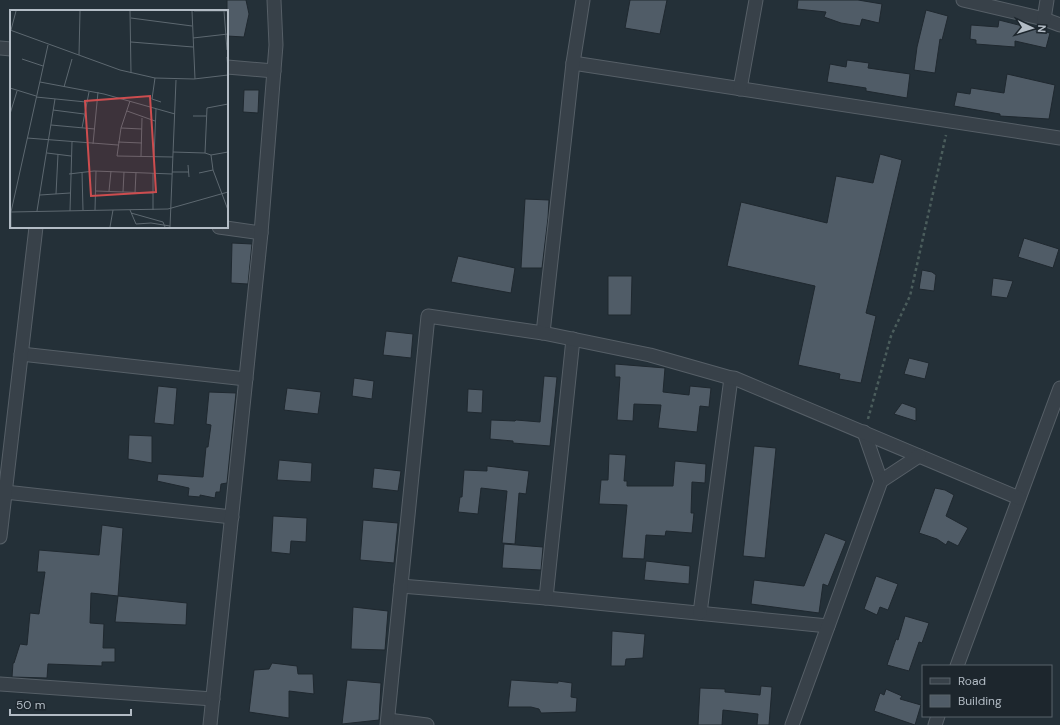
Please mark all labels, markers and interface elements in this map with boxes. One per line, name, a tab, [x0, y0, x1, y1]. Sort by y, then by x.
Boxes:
north arrow	[1012, 8, 1052, 48]
inset map	[10, 10, 228, 228]
text: N	[1035, 24, 1049, 33]
legend	[922, 665, 1052, 717]
text: Road	[958, 673, 986, 689]
scale bar	[10, 691, 131, 717]
text: Building	[958, 693, 1002, 709]
text: 50 m	[16, 697, 45, 713]

